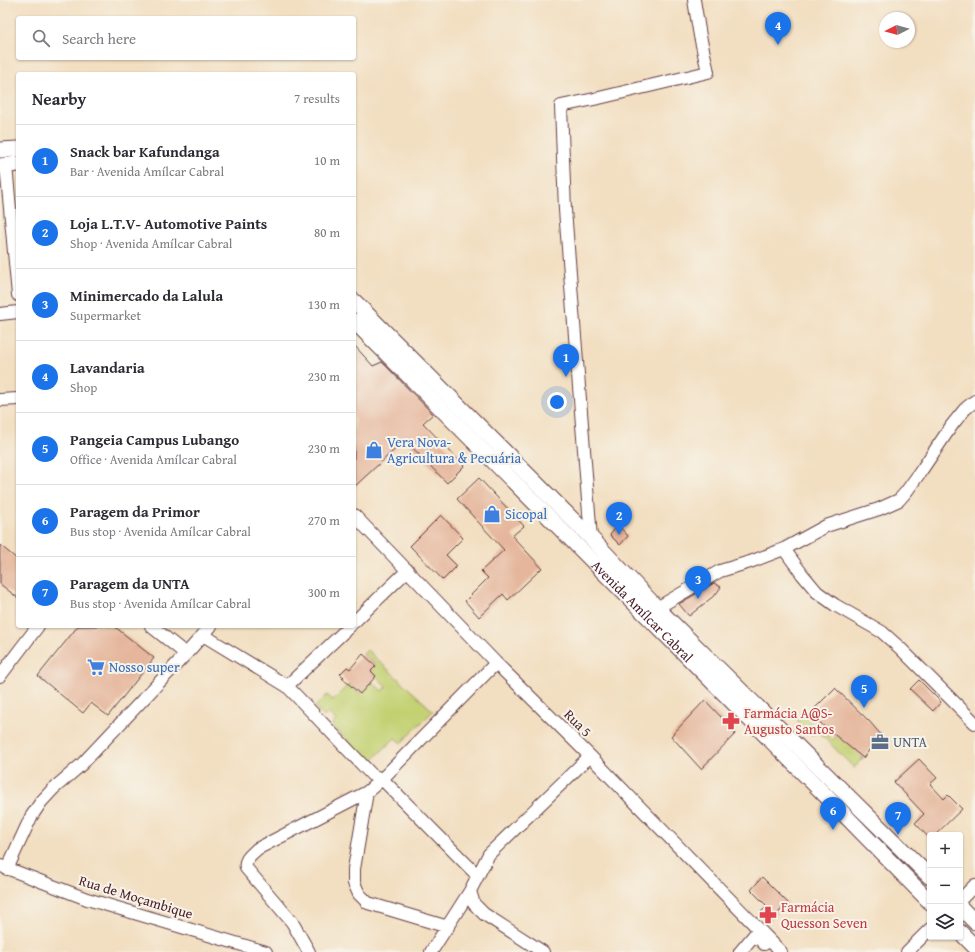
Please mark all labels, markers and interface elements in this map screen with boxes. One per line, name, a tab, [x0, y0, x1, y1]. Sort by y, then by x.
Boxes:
pin: 4	[765, 12, 791, 45]
north arrow	[879, 12, 915, 48]
search box	[16, 16, 356, 60]
icon: search	[30, 27, 52, 49]
text: Search here	[62, 28, 136, 49]
text: Nearby	[32, 86, 86, 111]
text: 7 results	[294, 89, 340, 108]
text: Snack bar Kafundanga	[70, 141, 220, 162]
text: 1	[42, 151, 48, 170]
text: 10 m	[314, 151, 340, 170]
text: Bar · Avenida Amílcar Cabral	[70, 162, 224, 181]
text: Loja L.T.V- Automotive Paints	[70, 213, 267, 234]
text: 2	[42, 223, 48, 242]
text: 80 m	[314, 223, 340, 242]
text: Shop · Avenida Amílcar Cabral	[70, 234, 232, 253]
text: Minimercado da Lalula	[70, 285, 223, 306]
text: 3	[42, 295, 48, 314]
text: 130 m	[308, 295, 340, 314]
text: Supermarket	[70, 306, 141, 325]
pin: 1	[553, 344, 579, 377]
text: Lavandaria	[70, 357, 145, 378]
text: 4	[42, 367, 48, 386]
text: 230 m	[308, 367, 340, 386]
text: Shop	[70, 378, 97, 397]
your location	[547, 392, 567, 412]
text: Pangeia Campus Lubango	[70, 429, 239, 450]
place label: Vera Nova- Agricultura & Pecuária	[387, 432, 521, 468]
text: 5	[42, 439, 48, 458]
text: 230 m	[308, 439, 340, 458]
shop icon: Vera Nova- Agricultura & Pecuária	[364, 440, 384, 460]
text: Office · Avenida Amílcar Cabral	[70, 450, 237, 469]
text: Paragem da Primor	[70, 501, 200, 522]
pin: 2	[606, 502, 632, 535]
shop icon: Sicopal	[482, 504, 502, 524]
place label: Sicopal	[505, 504, 547, 524]
text: 6	[42, 511, 48, 530]
text: 270 m	[308, 511, 340, 530]
text: Bus stop · Avenida Amílcar Cabral	[70, 522, 251, 541]
street label: Avenida Amílcar Cabral	[587, 555, 698, 667]
pin: 3	[685, 566, 711, 599]
text: Paragem da UNTA	[70, 573, 190, 594]
text: 7	[42, 583, 48, 602]
text: 300 m	[308, 583, 340, 602]
text: Bus stop · Avenida Amílcar Cabral	[70, 594, 251, 613]
supermarket icon: Nosso super	[86, 657, 106, 677]
place label: Nosso super	[109, 657, 180, 677]
pin: 5	[851, 675, 877, 708]
place label: Farmácia A@S- Augusto Santos	[744, 703, 834, 739]
street label: Rua 5	[560, 705, 596, 741]
pharmacy icon: Farmácia A@S- Augusto Santos	[721, 711, 741, 731]
office icon: UNTA	[870, 732, 890, 752]
place label: UNTA	[893, 732, 927, 752]
pin: 6	[820, 797, 846, 830]
pin: 7	[885, 802, 911, 835]
map controls	[927, 832, 963, 940]
button: +	[927, 832, 963, 868]
button: −	[927, 868, 963, 904]
street label: Rua de Moçambique	[77, 870, 196, 924]
place label: Farmácia Quesson Seven	[781, 897, 867, 933]
button: layers	[927, 904, 963, 940]
pharmacy icon: Farmácia Quesson Seven	[758, 905, 778, 925]

